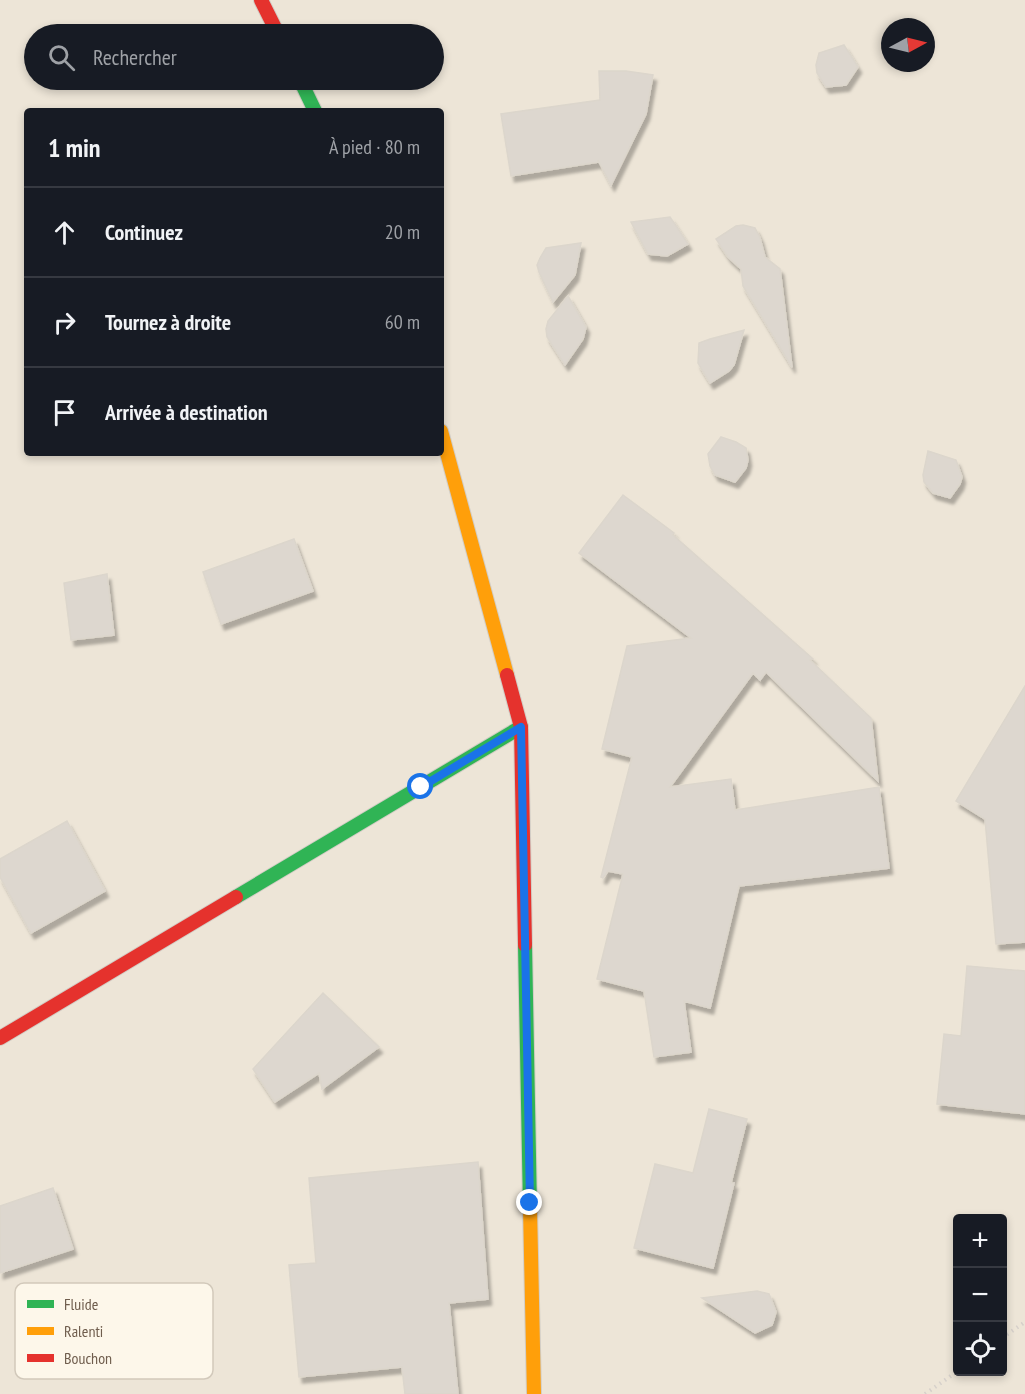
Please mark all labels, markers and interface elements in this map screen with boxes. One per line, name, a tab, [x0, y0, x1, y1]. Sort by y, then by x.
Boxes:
north arrow	[881, 18, 935, 72]
search box	[24, 24, 444, 90]
icon: search	[45, 41, 78, 74]
text: Rechercher	[93, 43, 177, 71]
text: 1 min	[48, 131, 101, 164]
text: À pied · 80 m	[329, 134, 420, 160]
icon: ahead	[48, 216, 81, 249]
text: Continuez	[105, 218, 183, 246]
text: 20 m	[385, 219, 420, 245]
icon: right	[48, 306, 81, 339]
text: Tournez à droite	[105, 308, 231, 336]
text: 60 m	[385, 309, 420, 335]
icon: arrive	[48, 396, 81, 429]
text: Arrivée à destination	[105, 398, 268, 426]
route start	[407, 773, 433, 799]
route end	[516, 1189, 542, 1215]
map controls	[953, 1214, 1007, 1376]
button: +	[953, 1214, 1007, 1268]
button: −	[953, 1268, 1007, 1322]
legend	[15, 1283, 213, 1379]
text: Fluide	[64, 1294, 98, 1314]
text: Ralenti	[64, 1321, 103, 1341]
button: locate	[953, 1322, 1007, 1376]
text: Bouchon	[64, 1348, 112, 1368]

